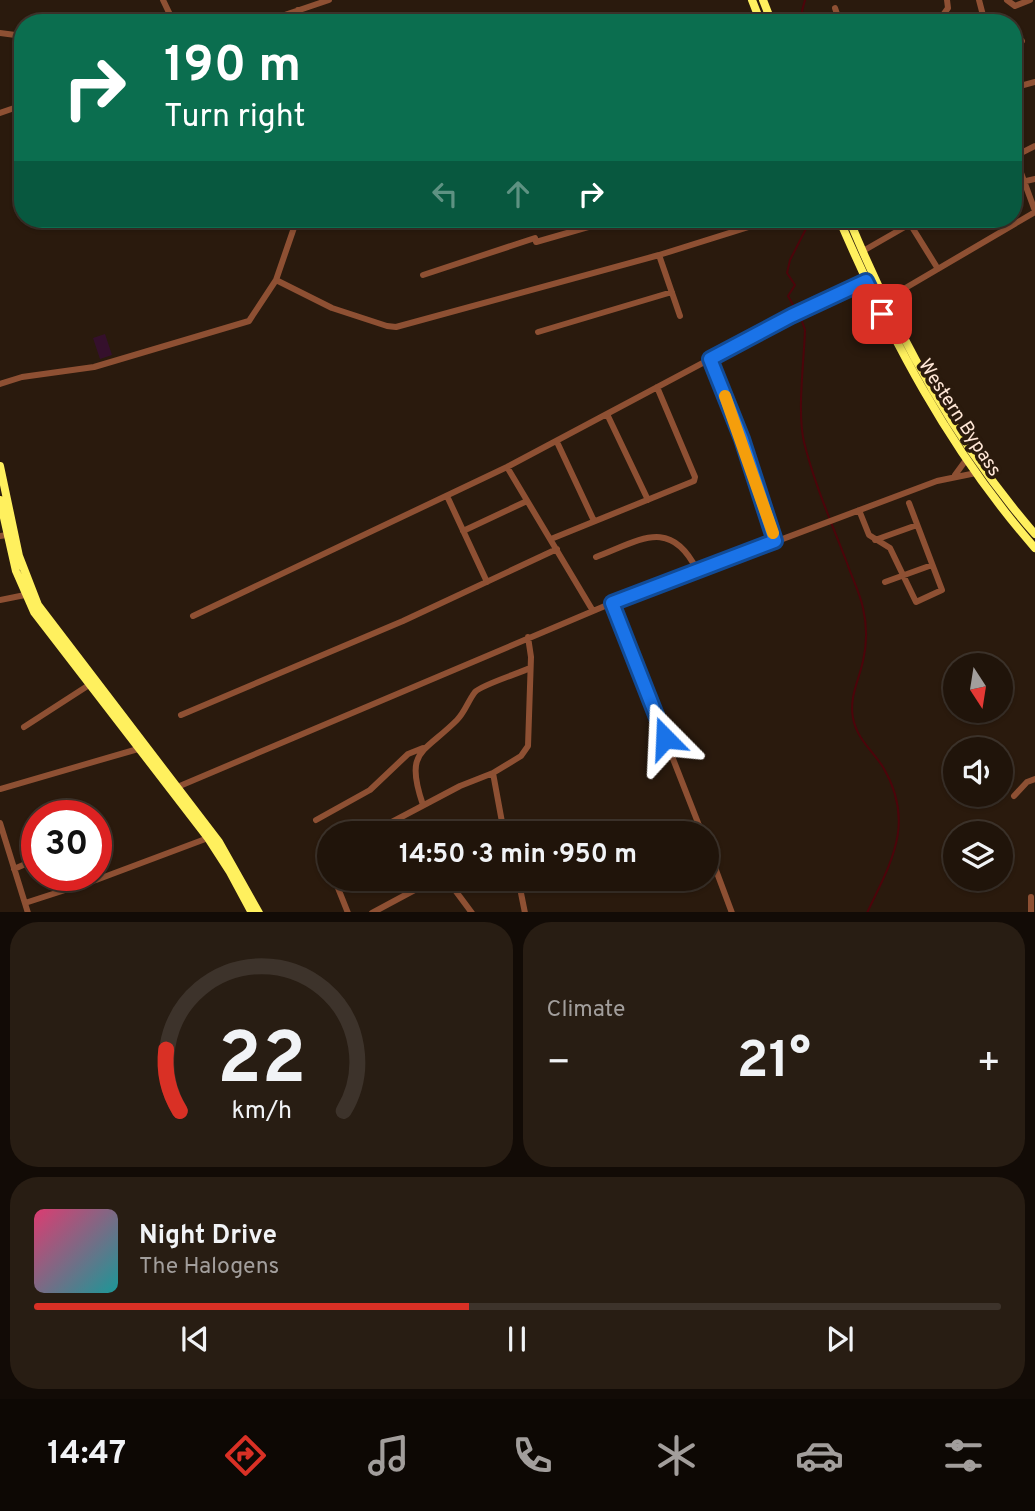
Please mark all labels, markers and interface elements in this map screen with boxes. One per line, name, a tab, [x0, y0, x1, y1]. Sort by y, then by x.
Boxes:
text: 190 m	[164, 37, 301, 99]
icon: right	[49, 42, 140, 133]
text: Turn right	[164, 98, 306, 138]
icon: left	[426, 175, 464, 213]
icon: ahead	[499, 175, 537, 213]
icon: right	[572, 175, 610, 213]
pin	[852, 284, 912, 344]
icon: arrive	[863, 295, 901, 333]
street label: Western Bypass	[912, 355, 1006, 481]
north arrow	[943, 653, 1013, 723]
map controls	[943, 653, 1013, 891]
position arrow	[628, 701, 702, 775]
button: sound	[943, 737, 1013, 807]
speed limit sign: 30	[21, 800, 112, 891]
button: layers	[943, 821, 1013, 891]
text: 14:50 · 3 min · 950 m	[399, 839, 637, 872]
text: Climate	[547, 996, 625, 1025]
text: 22	[217, 1017, 306, 1109]
text: 21°	[737, 1030, 811, 1096]
text: −	[547, 1040, 571, 1089]
text: +	[976, 1040, 1001, 1089]
text: km/h	[231, 1095, 292, 1127]
text: Night Drive	[139, 1220, 277, 1253]
text: The Halogens	[139, 1253, 279, 1282]
icon: previous	[176, 1320, 214, 1358]
icon: pause	[498, 1320, 536, 1358]
icon: next	[821, 1320, 859, 1358]
icon: directions	[221, 1431, 270, 1480]
icon: music	[364, 1431, 413, 1480]
icon: phone	[508, 1431, 557, 1480]
icon: climate	[652, 1431, 701, 1480]
icon: car	[795, 1431, 844, 1480]
icon: filters	[939, 1431, 988, 1480]
text: 14:47	[47, 1435, 126, 1475]

